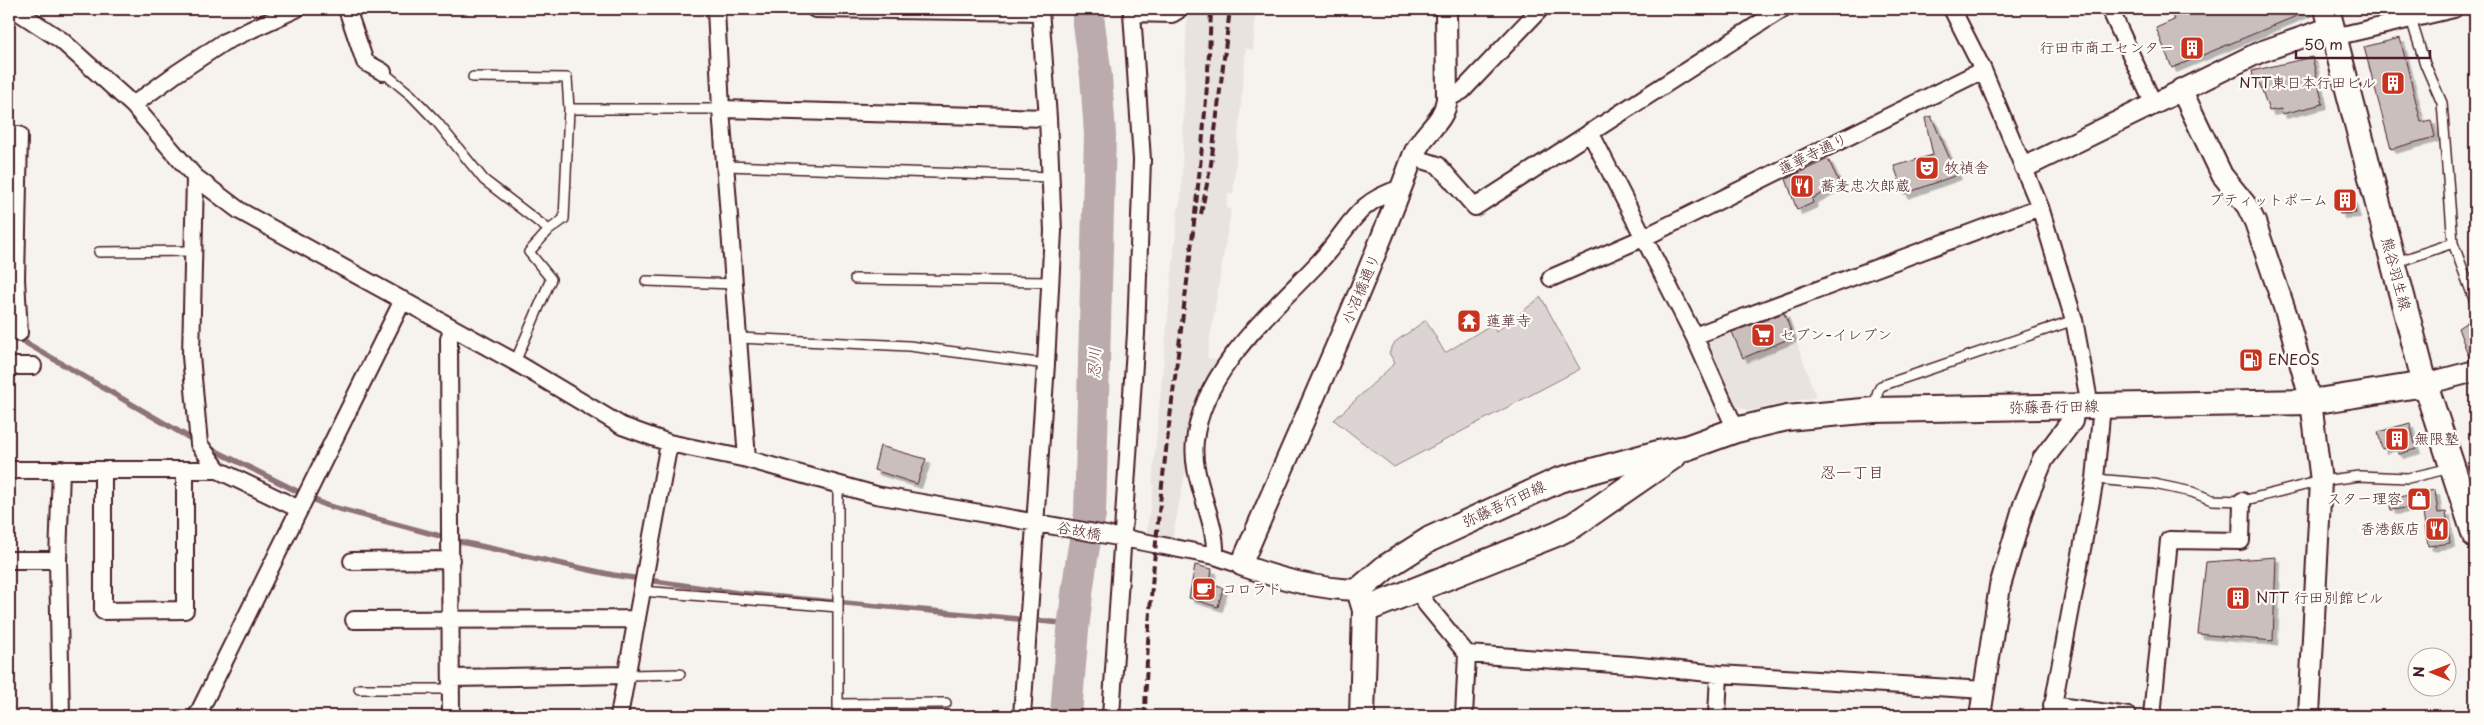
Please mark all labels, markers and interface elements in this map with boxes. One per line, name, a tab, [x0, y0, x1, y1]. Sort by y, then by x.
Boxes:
scale bar	[2296, 28, 2430, 60]
text: 50 m	[2304, 32, 2343, 55]
place label: 行田市商工センター	[2040, 35, 2174, 58]
building icon: 行田市商工センター	[2179, 35, 2205, 61]
place label: NTT東日本行田ビル	[2239, 70, 2376, 93]
building icon: NTT東日本行田ビル	[2380, 70, 2406, 96]
street label: 蓮華寺通り	[1774, 126, 1851, 179]
theatre icon: 牧禎舎	[1914, 155, 1940, 181]
place label: 牧禎舎	[1944, 155, 1989, 178]
restaurant icon: 蕎麦忠次郎蔵	[1789, 173, 1815, 199]
place label: 蕎麦忠次郎蔵	[1820, 173, 1910, 196]
place label: プティットポーム	[2209, 187, 2328, 210]
building icon: プティットポーム	[2332, 187, 2358, 213]
street label: 熊谷羽生線	[2377, 234, 2418, 313]
street label: 小沼橋通り	[1334, 249, 1385, 327]
temple icon: 蓮華寺	[1456, 308, 1482, 334]
place label: 蓮華寺	[1486, 308, 1531, 331]
supermarket icon: セブン-イレブン	[1750, 322, 1776, 348]
place label: セブン-イレブン	[1780, 322, 1892, 345]
water label: 忍川	[1080, 347, 1106, 379]
fuel station icon: ENEOS	[2238, 347, 2264, 373]
place label: ENEOS	[2268, 347, 2320, 370]
street label: 弥藤吾行田線	[2009, 393, 2099, 418]
building icon: 無限塾	[2384, 426, 2410, 452]
place label: 無限塾	[2414, 426, 2459, 449]
district label: 忍一丁目	[1820, 459, 1884, 483]
street label: 弥藤吾行田線	[1458, 473, 1549, 532]
place label: スター理容	[2327, 486, 2402, 509]
shop icon: スター理容	[2406, 486, 2432, 512]
street label: 谷故橋	[1055, 514, 1103, 545]
place label: 香港飯店	[2360, 516, 2420, 539]
restaurant icon: 香港飯店	[2424, 516, 2450, 542]
cafe icon: コロラド	[1191, 576, 1217, 602]
place label: コロラド	[1222, 576, 1282, 599]
building icon: NTT 行田別館ビル	[2225, 585, 2251, 611]
place label: NTT 行田別館ビル	[2256, 585, 2384, 608]
north arrow	[2406, 648, 2456, 698]
text: N	[2408, 666, 2429, 677]

